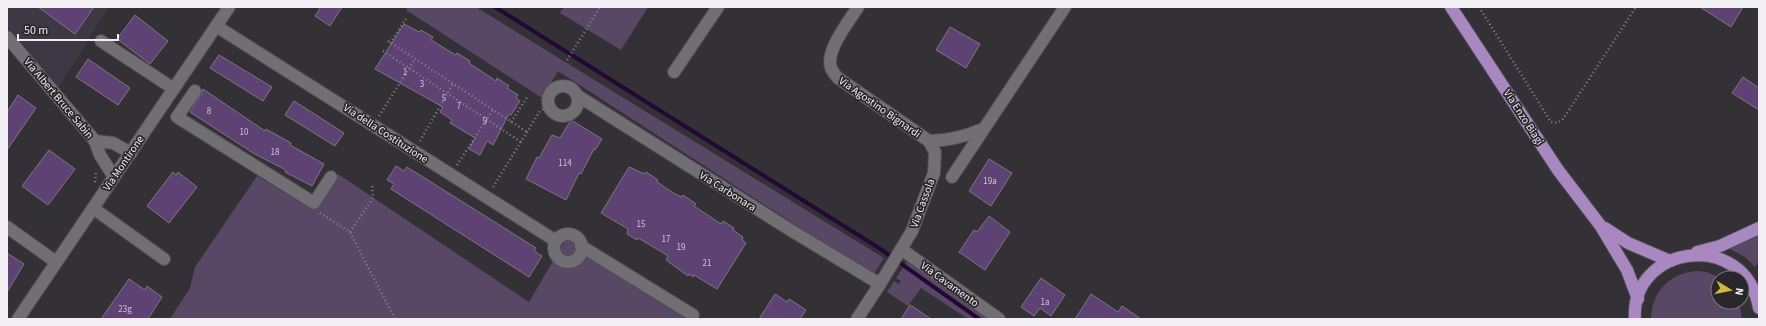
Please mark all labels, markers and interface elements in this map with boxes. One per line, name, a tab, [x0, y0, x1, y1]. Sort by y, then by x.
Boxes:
scale bar	[18, 16, 118, 42]
text: 50 m	[24, 22, 48, 39]
street label: Via Albert Bruce Sabin	[20, 55, 97, 142]
house number: 1	[403, 66, 407, 79]
street label: Via Agostino Bignardi	[836, 73, 924, 141]
house number: 3	[420, 78, 425, 91]
street label: Via Enzo Biagi	[1500, 87, 1547, 148]
house number: 5	[442, 92, 447, 105]
street label: Via della Costituzione	[340, 100, 432, 167]
house number: 7	[457, 100, 462, 113]
house number: 8	[207, 105, 212, 118]
house number: 9	[483, 115, 488, 128]
house number: 10	[240, 126, 249, 139]
street label: Via Montirone	[99, 132, 148, 194]
house number: 18	[271, 146, 280, 159]
house number: 114	[558, 157, 572, 170]
street label: Via Carbonara	[696, 168, 759, 215]
house number: 19a	[983, 175, 997, 188]
street label: Via Cassola	[907, 176, 938, 230]
house number: 15	[637, 218, 646, 231]
house number: 17	[662, 233, 671, 246]
house number: 19	[677, 241, 686, 254]
house number: 21	[703, 257, 711, 270]
street label: Via Cavamento	[918, 258, 982, 311]
north arrow	[1710, 270, 1750, 310]
text: N	[1731, 287, 1747, 297]
house number: 1a	[1040, 296, 1050, 309]
house number: 23g	[118, 303, 132, 316]

